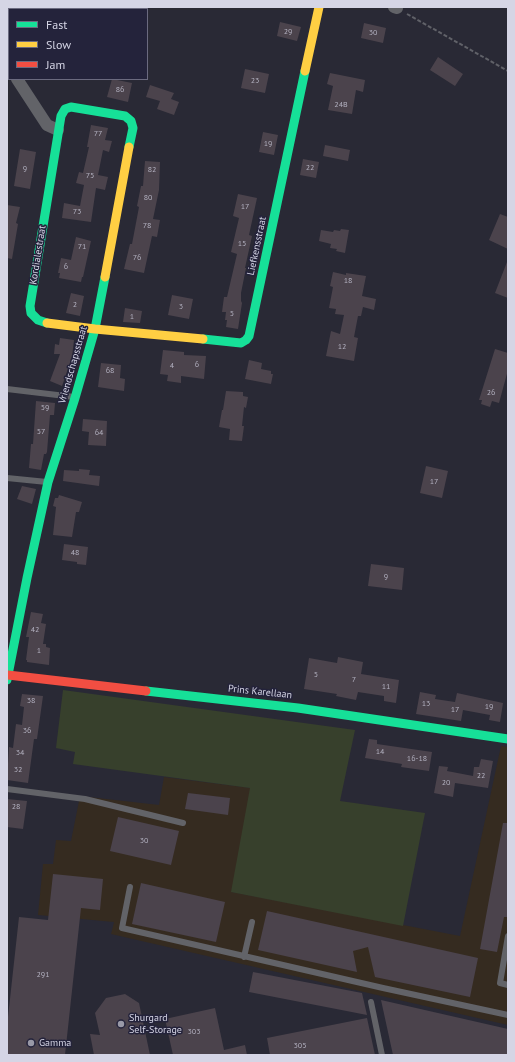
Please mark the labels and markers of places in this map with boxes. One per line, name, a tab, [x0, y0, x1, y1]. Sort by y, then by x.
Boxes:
place label: Shurgard Self-Storage	[129, 1012, 182, 1036]
marker: Shurgard Self-Storage	[116, 1019, 126, 1029]
place label: Gamma	[39, 1037, 71, 1049]
marker: Gamma	[26, 1038, 36, 1048]

